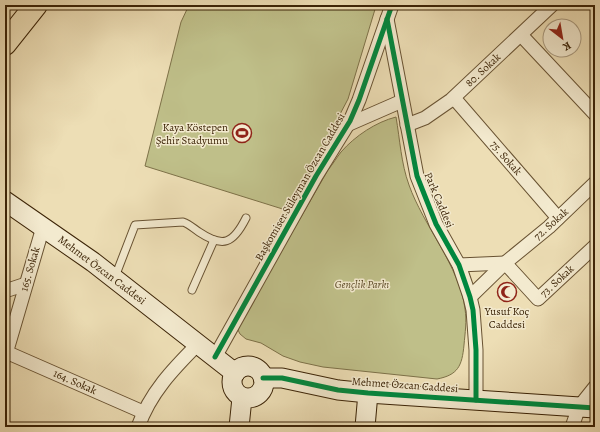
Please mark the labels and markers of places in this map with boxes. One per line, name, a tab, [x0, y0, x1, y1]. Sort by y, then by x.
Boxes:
place label: Kaya Köstepen Şehir Stadyumu	[156, 120, 228, 148]
sports icon: Kaya Köstepen Şehir Stadyumu	[231, 122, 253, 144]
mosque icon: Yusuf Koç Caddesi	[496, 281, 518, 303]
place label: Yusuf Koç Caddesi	[484, 304, 530, 332]

